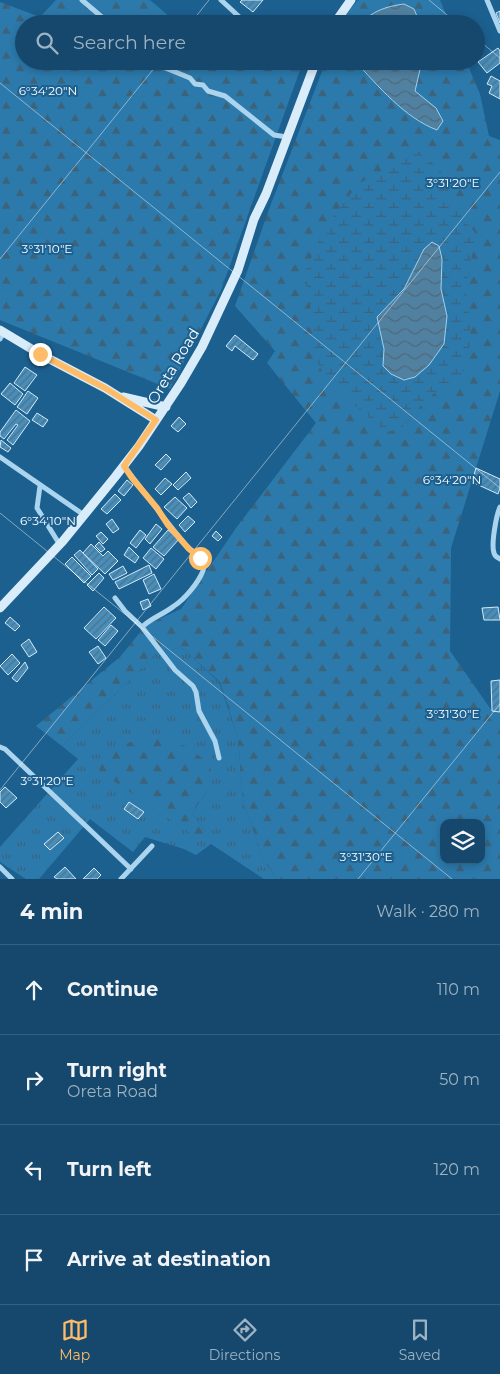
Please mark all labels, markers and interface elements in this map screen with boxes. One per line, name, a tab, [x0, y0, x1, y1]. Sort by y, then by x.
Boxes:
search box	[15, 15, 485, 70]
icon: search	[33, 29, 61, 57]
text: Search here	[73, 31, 186, 54]
text: 6°34'20"N	[19, 83, 77, 98]
text: 3°31'20"E	[427, 175, 479, 190]
text: 3°31'10"E	[22, 241, 72, 256]
street label: Oreta Road	[143, 325, 203, 407]
route end	[29, 343, 52, 366]
text: 6°34'20"N	[423, 472, 481, 487]
text: 6°34'10"N	[20, 513, 76, 528]
route start	[189, 547, 212, 570]
text: 3°31'30"E	[427, 706, 479, 721]
text: 3°31'20"E	[21, 773, 73, 788]
map controls	[440, 819, 485, 864]
button: layers	[440, 819, 485, 864]
text: 3°31'30"E	[340, 849, 392, 864]
text: 4 min	[20, 899, 83, 924]
text: Walk · 280 m	[376, 902, 480, 921]
icon: ahead	[20, 976, 48, 1004]
text: Continue	[67, 978, 158, 1001]
text: 110 m	[437, 980, 480, 999]
text: Turn right	[67, 1059, 167, 1082]
icon: right	[20, 1066, 48, 1094]
text: 50 m	[439, 1070, 480, 1089]
text: Oreta Road	[67, 1082, 158, 1101]
icon: left	[20, 1156, 48, 1184]
text: Turn left	[67, 1158, 152, 1181]
text: 120 m	[433, 1160, 480, 1179]
icon: arrive	[20, 1246, 48, 1274]
text: Arrive at destination	[67, 1248, 271, 1271]
tab: Map	[59, 1316, 90, 1364]
tab: Directions	[209, 1316, 280, 1364]
tab: Saved	[399, 1316, 441, 1364]

